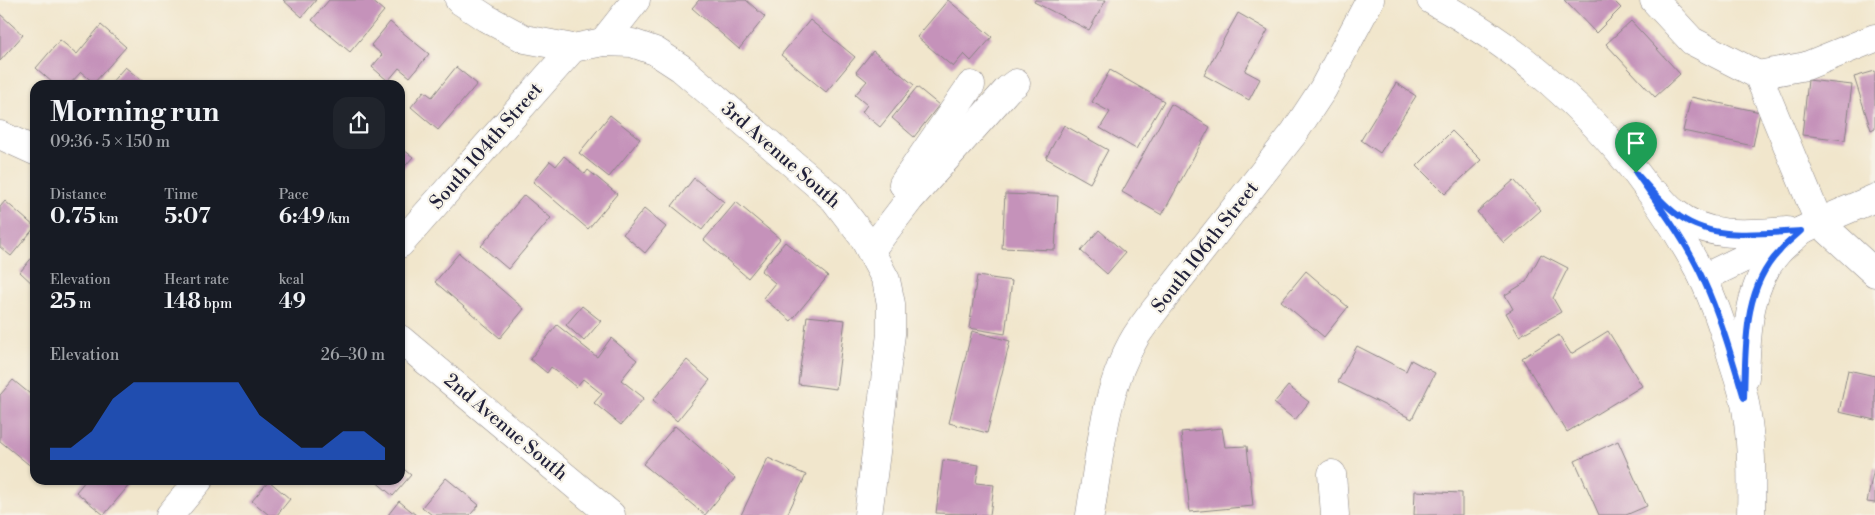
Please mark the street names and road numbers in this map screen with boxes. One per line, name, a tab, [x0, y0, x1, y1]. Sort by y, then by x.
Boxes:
street label: South 104th Street	[424, 78, 548, 214]
street label: 3rd Avenue South	[716, 97, 846, 213]
street label: South 106th Street	[1146, 176, 1264, 317]
street label: 2nd Avenue South	[439, 368, 573, 486]

